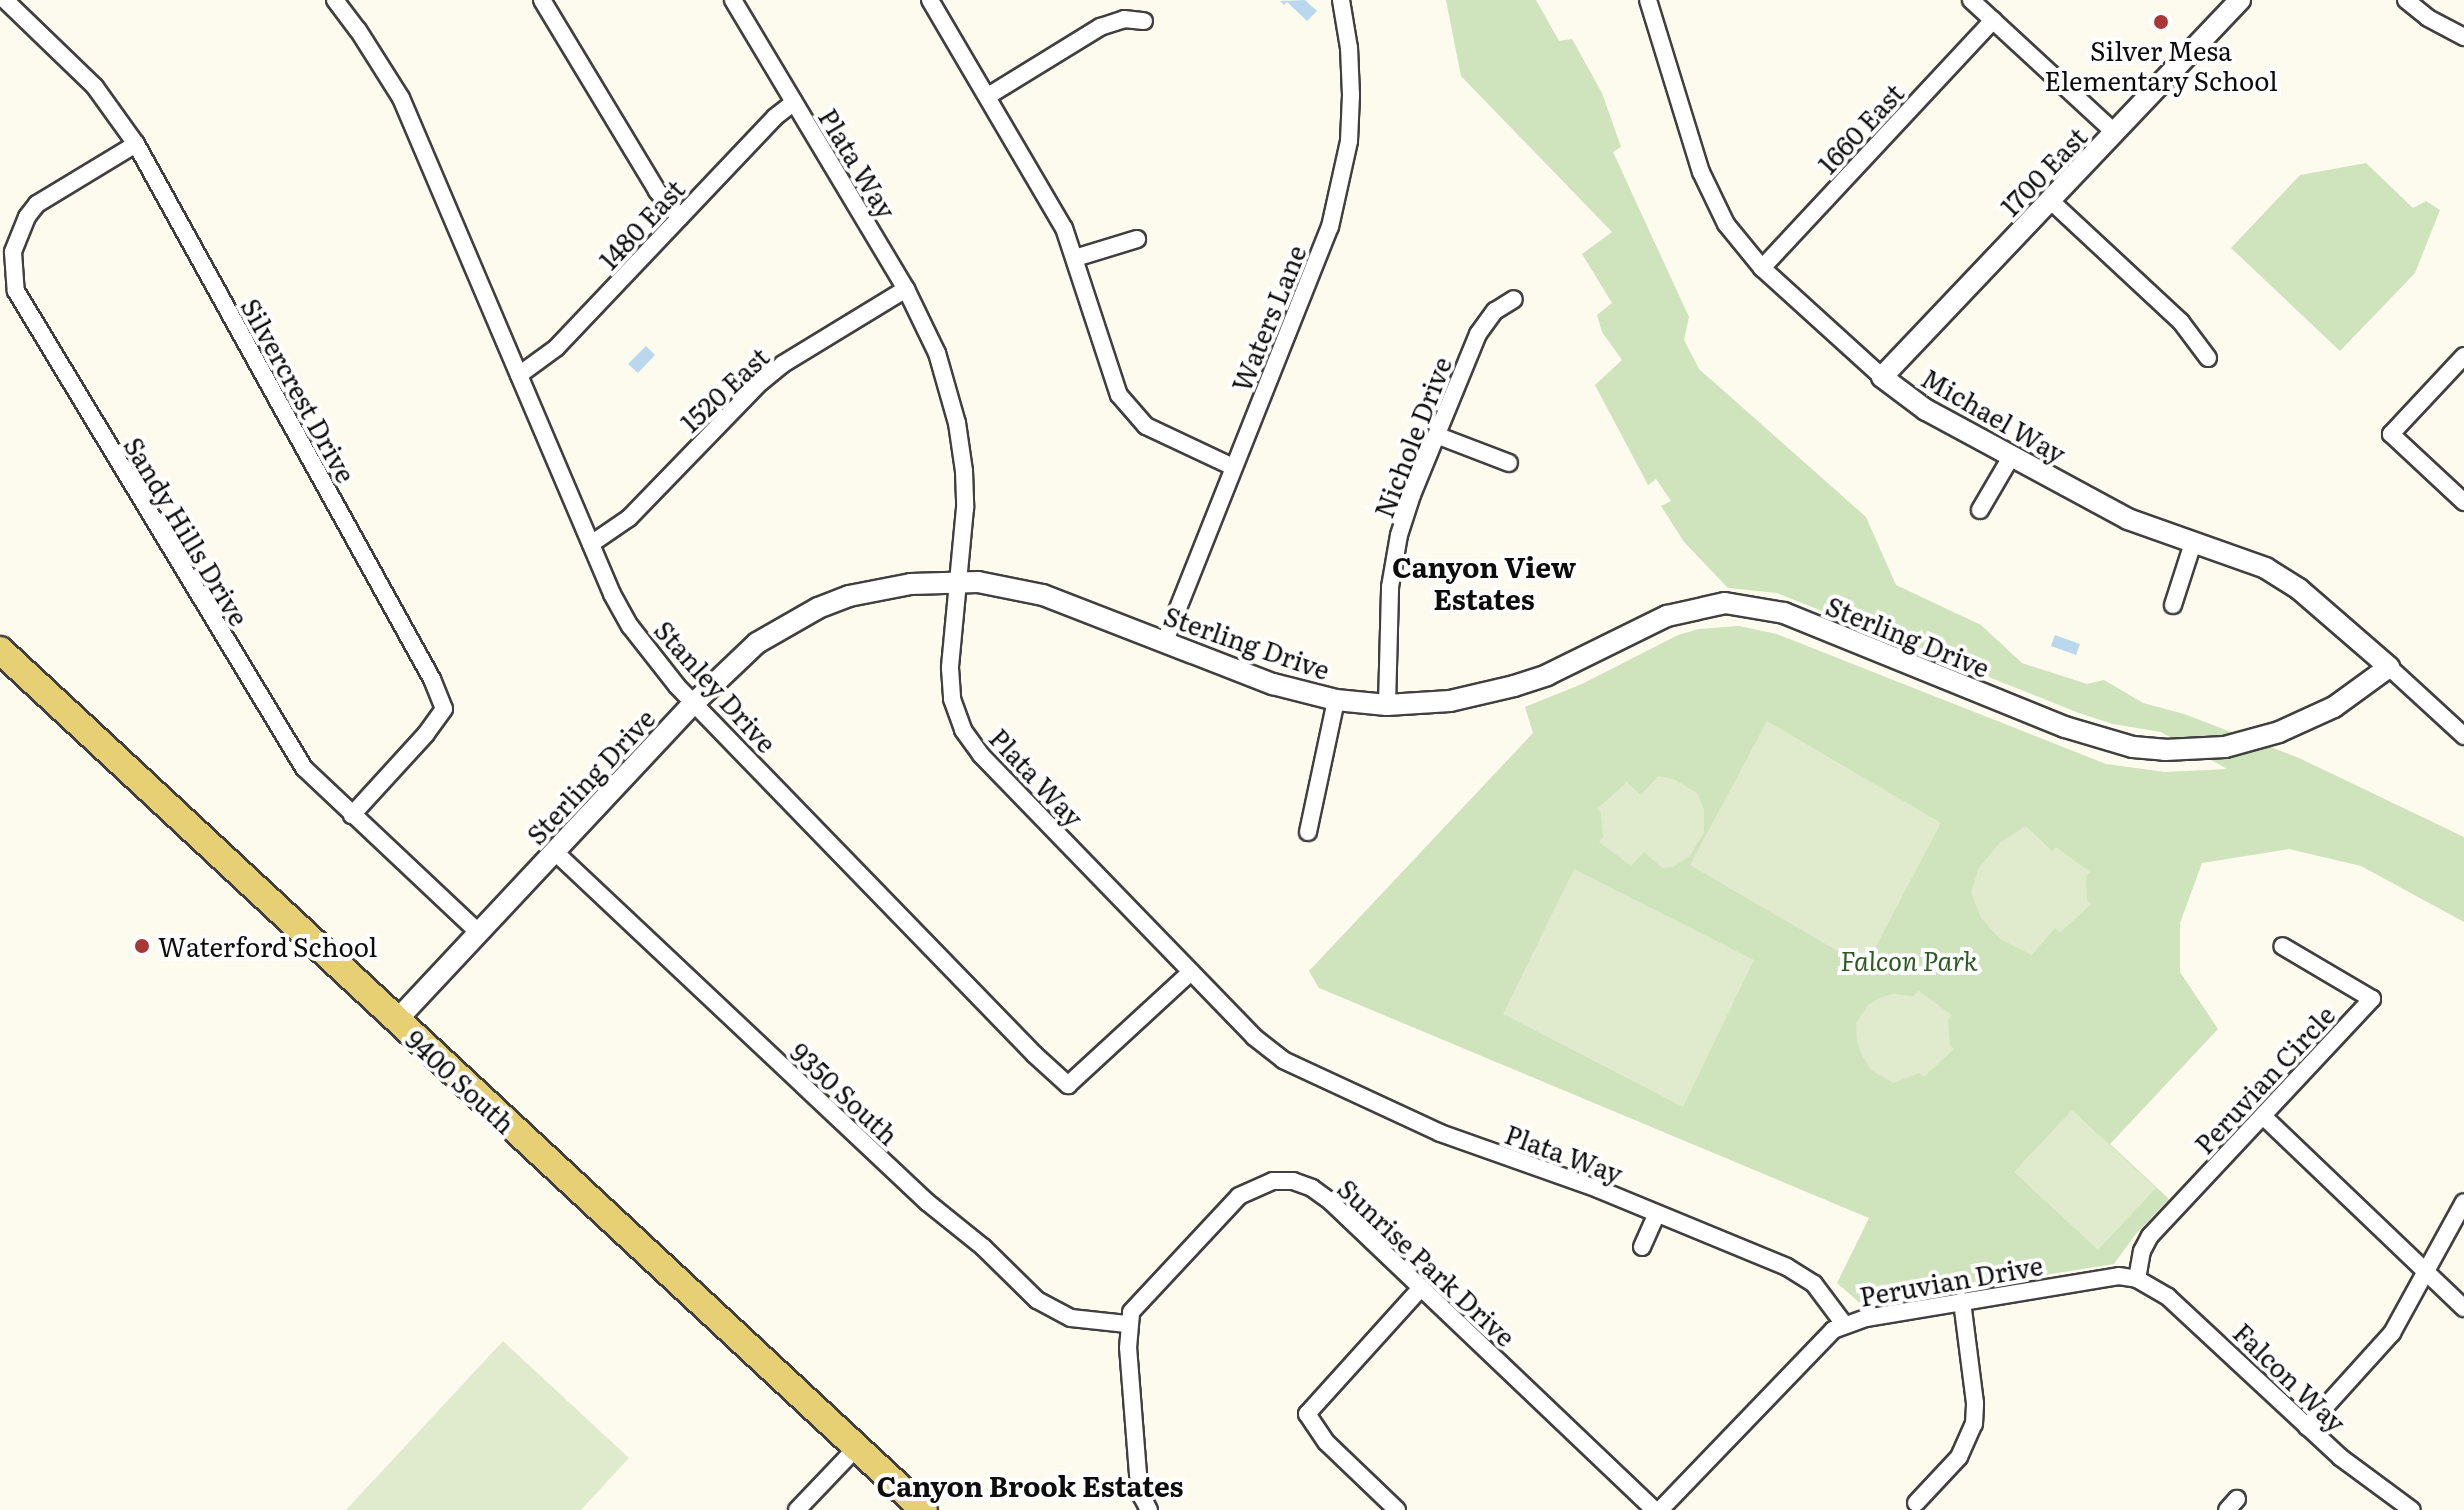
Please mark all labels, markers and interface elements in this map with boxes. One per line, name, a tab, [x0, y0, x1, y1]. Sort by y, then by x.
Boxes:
marker: Silver Mesa Elementary School	[2152, 13, 2170, 31]
place label: Silver Mesa Elementary School	[2044, 34, 2278, 96]
street label: 1660 East	[1811, 77, 1909, 179]
street label: Plata Way	[813, 102, 903, 224]
street label: 1700 East	[1993, 120, 2093, 222]
street label: 1480 East	[592, 173, 690, 275]
street label: Waters Lane	[1225, 240, 1311, 396]
street label: Silvercrest Drive	[235, 292, 363, 488]
street label: 1520 East	[673, 340, 775, 438]
street label: Nichole Drive	[1367, 352, 1457, 522]
street label: Michael Way	[1917, 361, 2071, 469]
street label: Sandy Hills Drive	[118, 431, 256, 631]
district label: Canyon View Estates	[1392, 549, 1576, 615]
street label: Sterling Drive	[1822, 589, 1994, 683]
street label: Sterling Drive	[1160, 599, 1334, 685]
street label: Stanley Drive	[649, 614, 783, 758]
street label: Sterling Drive	[520, 702, 660, 850]
street label: Plata Way	[984, 722, 1090, 832]
place label: Waterford School	[158, 930, 377, 962]
marker: Waterford School	[133, 937, 151, 955]
park label: Falcon Park	[1840, 944, 1978, 976]
street label: Peruvian Circle	[2188, 999, 2340, 1159]
street label: 9400 South	[400, 1023, 522, 1139]
street label: 9350 South	[785, 1036, 905, 1150]
street label: Plata Way	[1501, 1117, 1627, 1189]
street label: Sunrise Park Drive	[1332, 1172, 1522, 1352]
street label: Peruvian Drive	[1857, 1249, 2045, 1311]
street label: Falcon Way	[2228, 1316, 2352, 1438]
district label: Canyon Brook Estates	[876, 1468, 1184, 1502]

